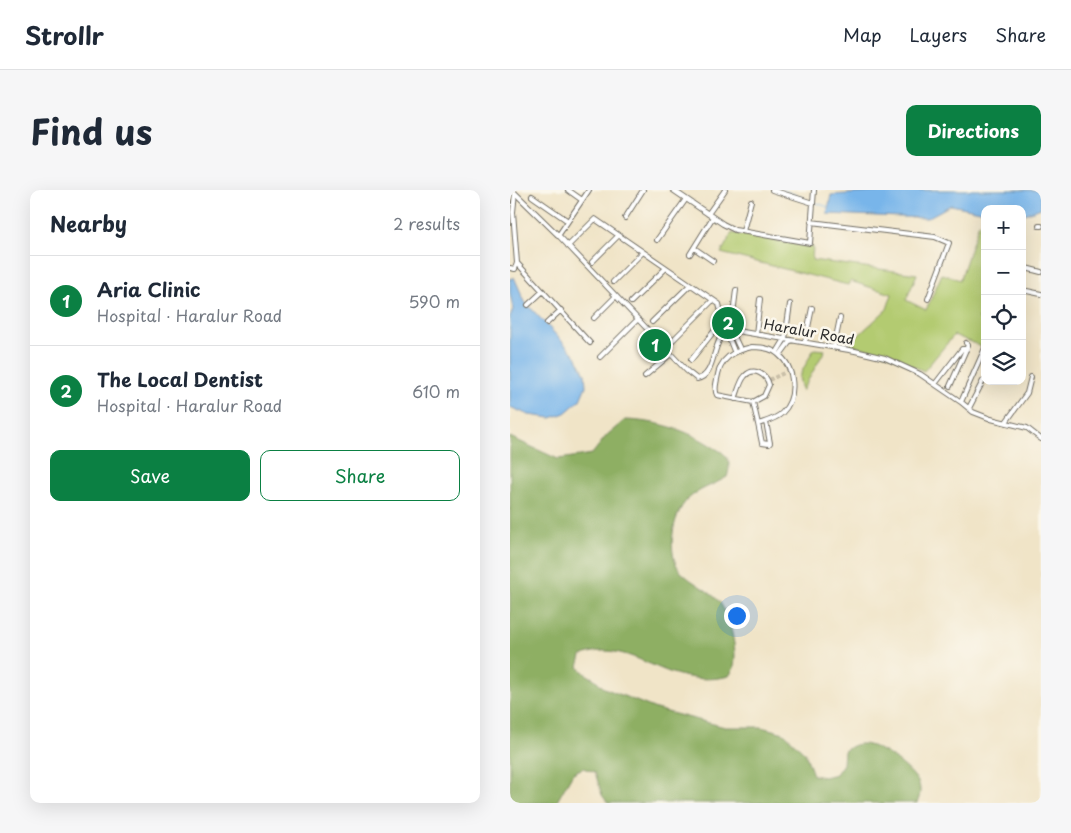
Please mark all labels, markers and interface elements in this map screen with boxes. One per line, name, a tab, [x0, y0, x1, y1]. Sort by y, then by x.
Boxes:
text: Strollr	[25, 17, 104, 53]
text: Map	[843, 21, 882, 48]
text: Layers	[910, 21, 967, 48]
text: Share	[995, 21, 1046, 48]
text: Find us	[30, 104, 152, 157]
button: Directions	[906, 105, 1041, 156]
map controls	[981, 205, 1026, 385]
button: +	[981, 205, 1026, 250]
text: Nearby	[50, 207, 127, 239]
text: 2 results	[393, 211, 460, 235]
button: −	[981, 250, 1026, 295]
text: Aria Clinic	[97, 275, 201, 303]
text: 1	[62, 289, 70, 313]
text: 590 m	[408, 289, 460, 313]
button: locate	[981, 295, 1026, 340]
text: Hospital · Haralur Road	[97, 303, 282, 327]
pin: 2	[712, 304, 744, 342]
street label: Haralur Road	[762, 313, 856, 350]
pin: 1	[639, 326, 671, 364]
button: layers	[981, 340, 1026, 385]
text: The Local Dentist	[97, 365, 263, 393]
text: 2	[60, 379, 72, 403]
text: 610 m	[412, 379, 460, 403]
text: Hospital · Haralur Road	[97, 393, 282, 417]
button: Save	[50, 450, 250, 501]
button: Share	[260, 450, 460, 501]
your location	[724, 603, 750, 629]

